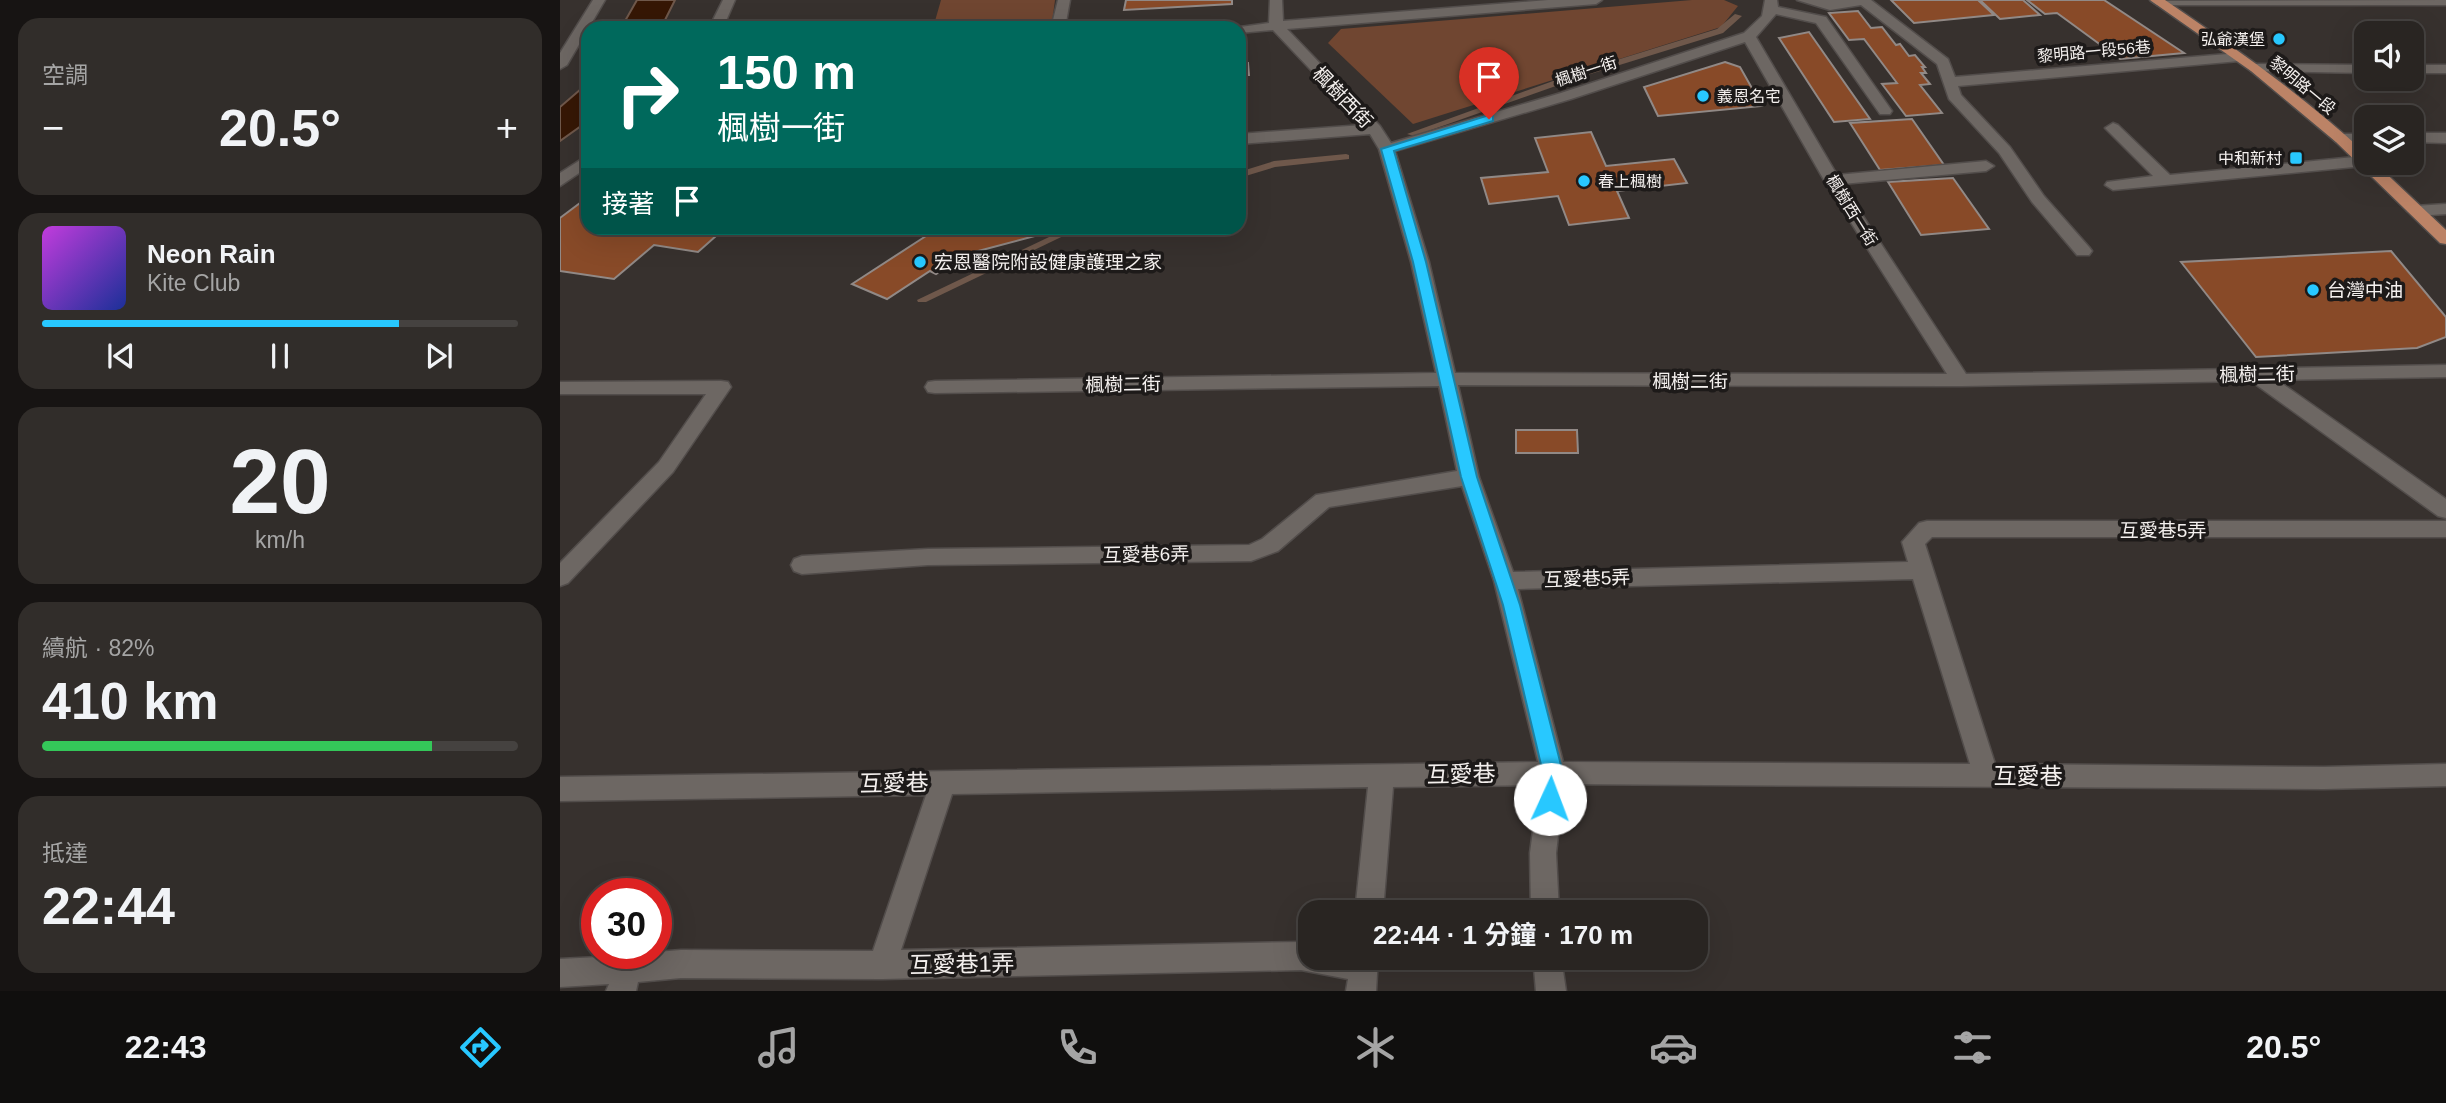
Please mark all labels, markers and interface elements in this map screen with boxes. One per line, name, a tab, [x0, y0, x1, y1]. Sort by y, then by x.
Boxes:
map controls	[2354, 21, 2424, 175]
button: sound	[2354, 21, 2424, 91]
place label: 弘爺漢堡	[2201, 31, 2265, 48]
marker: 弘爺漢堡	[2271, 31, 2287, 47]
street label: 黎明路一段56巷	[2037, 38, 2151, 65]
text: 150 m	[717, 45, 856, 99]
pin	[1459, 47, 1519, 119]
icon: right	[602, 49, 693, 140]
street label: 黎明路一段	[2267, 53, 2339, 118]
street label: 楓樹一街	[1553, 54, 1619, 89]
icon: arrive	[1470, 58, 1508, 96]
text: 空調	[42, 62, 88, 88]
street label: 楓樹西街	[1309, 63, 1377, 132]
marker: 義恩名宅	[1695, 88, 1711, 104]
place label: 義恩名宅	[1717, 88, 1781, 105]
text: 20.5°	[219, 99, 341, 157]
button: layers	[2354, 105, 2424, 175]
text: −	[42, 107, 64, 149]
text: +	[496, 107, 518, 149]
text: 楓樹一街	[717, 110, 845, 146]
place label: 中和新村	[2218, 150, 2282, 167]
marker: 中和新村	[2288, 150, 2304, 166]
street label: 楓樹西一街	[1823, 172, 1880, 249]
marker: 春上楓樹	[1576, 173, 1592, 189]
place label: 春上楓樹	[1598, 173, 1662, 190]
icon: arrive	[668, 182, 706, 220]
text: 接著	[602, 189, 654, 219]
text: Neon Rain	[147, 239, 276, 269]
place label: 宏恩醫院附設健康護理之家	[934, 252, 1162, 273]
marker: 宏恩醫院附設健康護理之家	[912, 254, 928, 270]
text: Kite Club	[147, 270, 240, 296]
place label: 台灣中油	[2327, 280, 2403, 301]
marker: 台灣中油	[2305, 282, 2321, 298]
icon: previous	[102, 337, 140, 375]
icon: pause	[261, 337, 299, 375]
icon: next	[420, 337, 458, 375]
street label: 楓樹二街	[2219, 363, 2295, 386]
street label: 楓樹二街	[1652, 371, 1728, 392]
street label: 楓樹二街	[1085, 373, 1161, 396]
text: 20	[229, 431, 331, 532]
street label: 互愛巷5弄	[2120, 520, 2206, 541]
text: km/h	[255, 527, 305, 553]
street label: 互愛巷6弄	[1103, 543, 1189, 566]
street label: 互愛巷5弄	[1543, 566, 1631, 591]
text: 續航 · 82%	[42, 635, 154, 661]
text: 410 km	[42, 672, 218, 730]
street label: 互愛巷	[1426, 760, 1496, 788]
position arrow	[1513, 762, 1587, 836]
street label: 互愛巷	[1994, 763, 2063, 789]
street label: 互愛巷	[859, 769, 929, 797]
text: 抵達	[42, 840, 88, 866]
text: 22:44	[42, 877, 175, 935]
speed limit sign: 30	[581, 878, 672, 969]
text: 22:44 · 1 分鐘 · 170 m	[1373, 920, 1633, 950]
street label: 互愛巷1弄	[909, 950, 1015, 978]
icon: directions	[456, 1023, 505, 1072]
icon: music	[754, 1023, 803, 1072]
icon: phone	[1053, 1023, 1102, 1072]
icon: climate	[1351, 1023, 1400, 1072]
icon: car	[1649, 1023, 1698, 1072]
icon: filters	[1948, 1023, 1997, 1072]
text: 22:43	[125, 1029, 207, 1065]
text: 20.5°	[2246, 1029, 2321, 1065]

